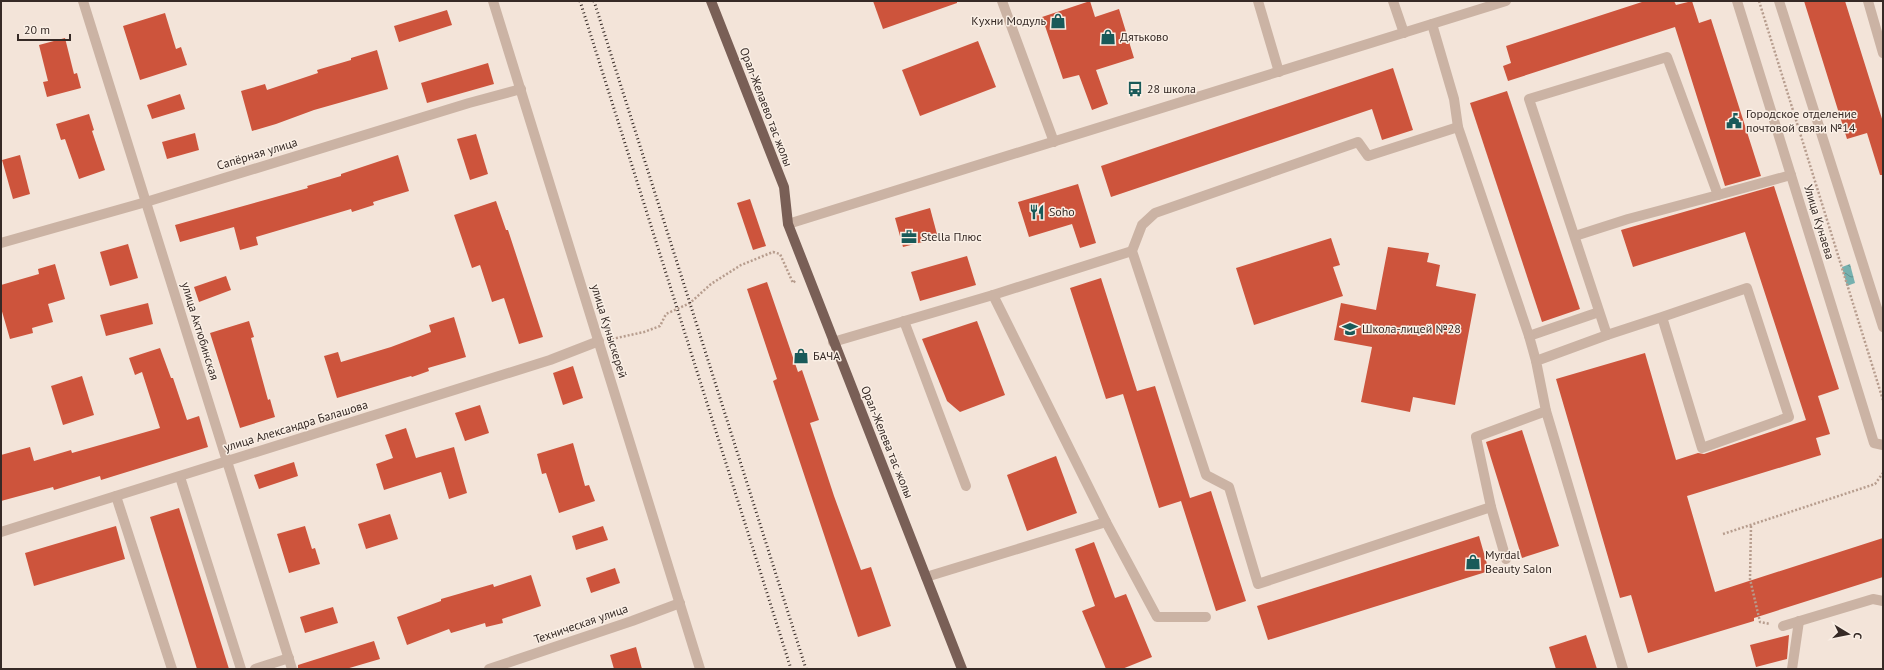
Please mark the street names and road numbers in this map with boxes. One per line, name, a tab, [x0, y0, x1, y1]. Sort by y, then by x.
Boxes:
street label: Орал-Желаево тас жолы	[737, 45, 796, 169]
street label: Сапёрная улица	[215, 134, 299, 173]
street label: Улица Кунаева	[1801, 183, 1838, 261]
street label: улица Актюбинская	[178, 280, 223, 382]
street label: улица Куныскерей	[588, 282, 631, 380]
street label: Орал-Желева тас жолы	[858, 383, 917, 500]
street label: улица Александра Балашова	[222, 396, 370, 455]
street label: Техническая улица	[532, 600, 630, 647]

